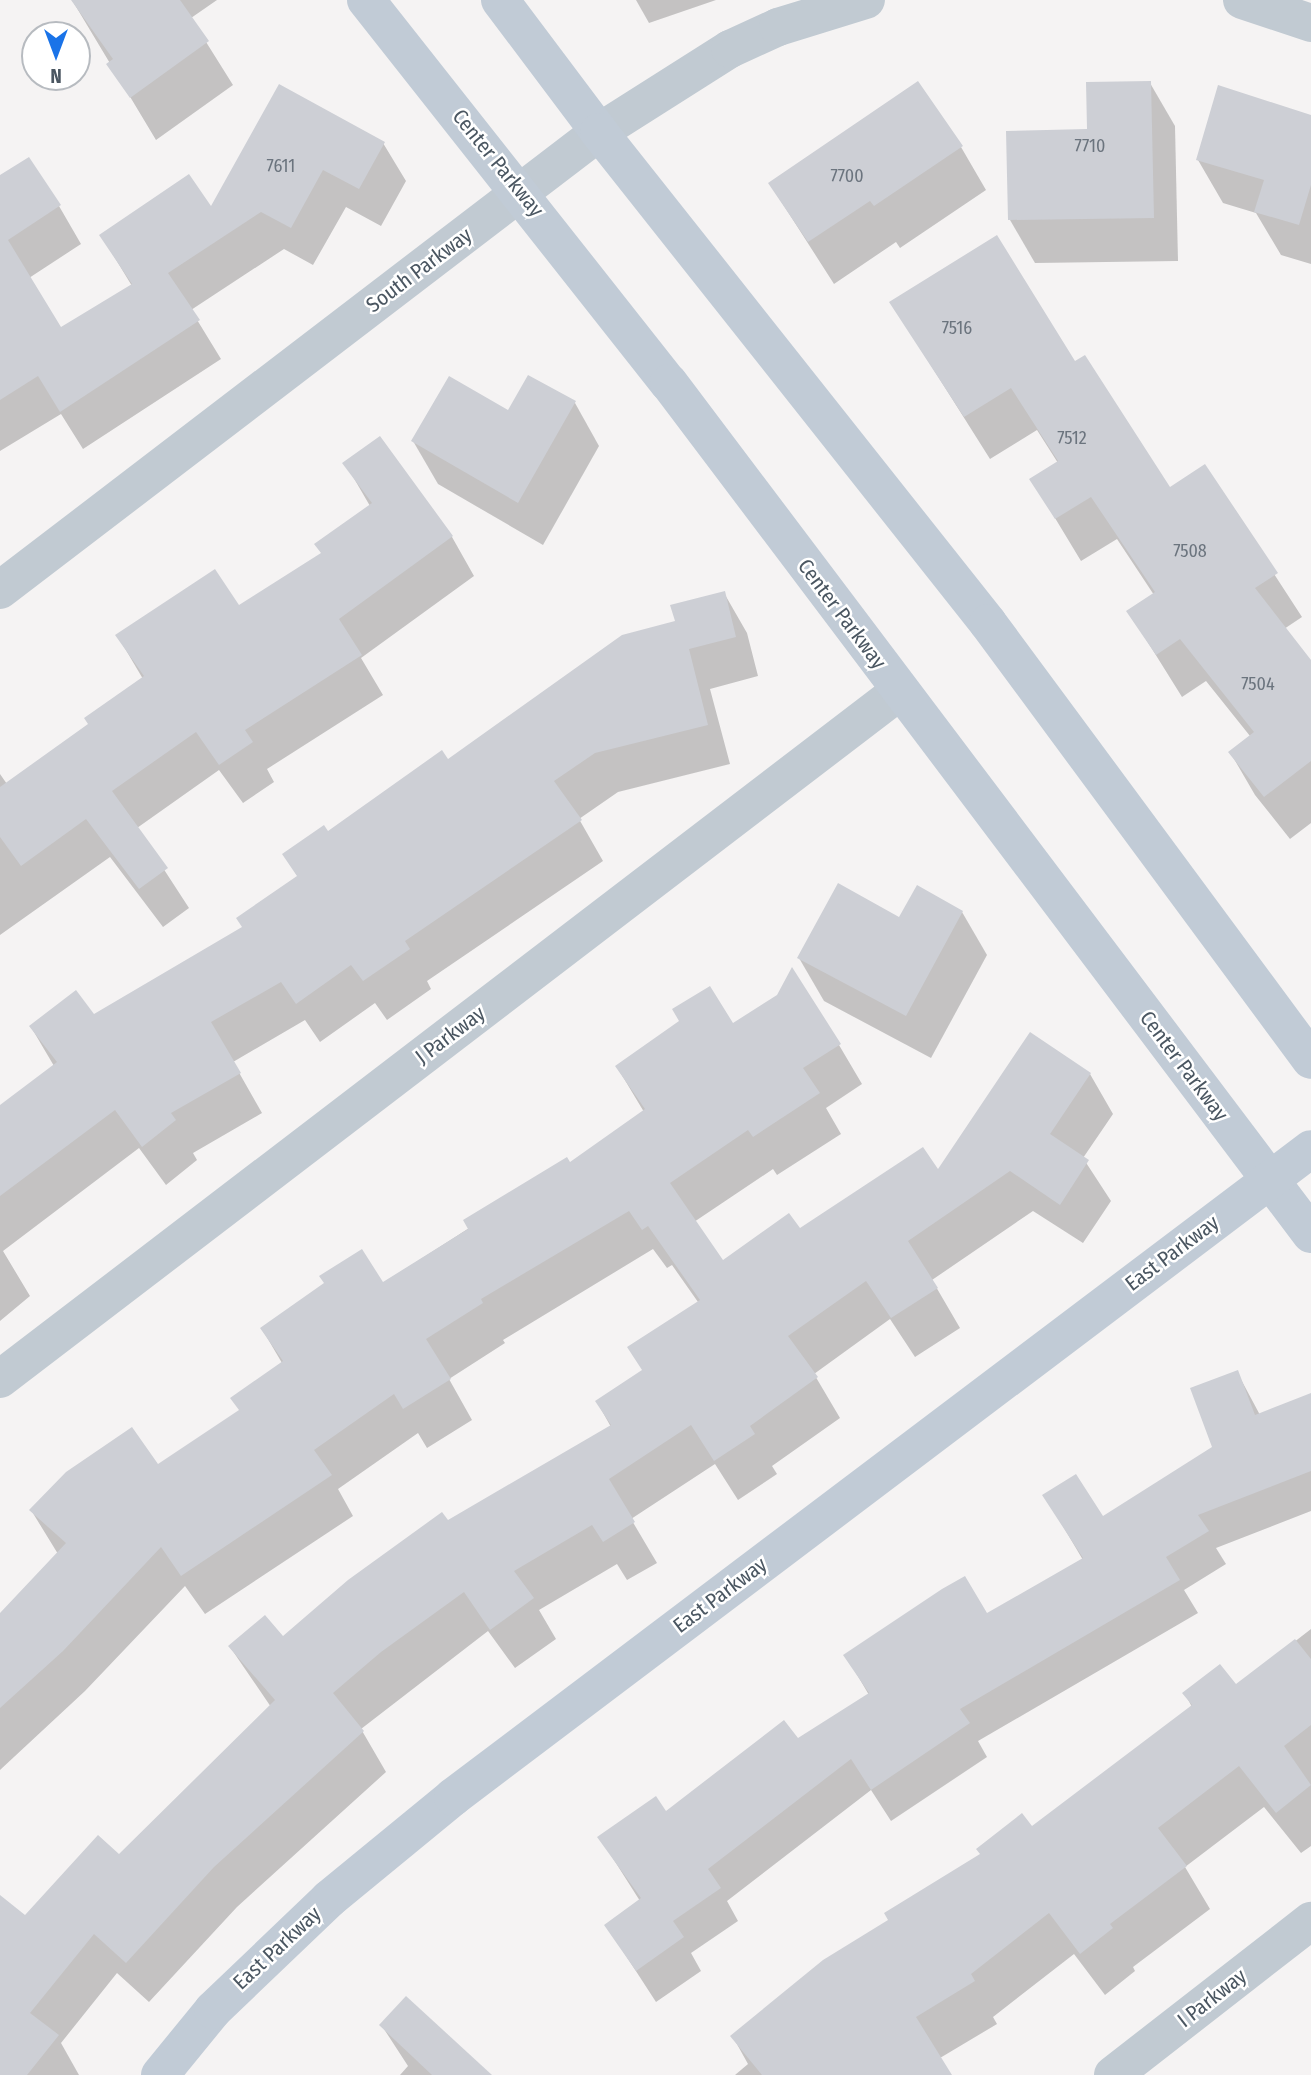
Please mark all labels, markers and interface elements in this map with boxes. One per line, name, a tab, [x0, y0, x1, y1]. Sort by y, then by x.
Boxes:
north arrow	[21, 21, 91, 91]
text: N	[50, 64, 62, 87]
street label: Center Parkway	[447, 104, 549, 222]
house number: 7710	[1075, 135, 1105, 157]
house number: 7611	[267, 155, 295, 177]
house number: 7700	[830, 165, 864, 187]
street label: South Parkway	[361, 222, 477, 318]
house number: 7516	[942, 317, 972, 339]
house number: 7512	[1057, 427, 1087, 449]
house number: 7508	[1173, 540, 1207, 562]
street label: Center Parkway	[793, 554, 891, 674]
house number: 7504	[1241, 673, 1275, 695]
street label: J Parkway	[410, 1001, 490, 1069]
street label: Center Parkway	[1135, 1006, 1233, 1126]
street label: East Parkway	[1120, 1210, 1224, 1296]
street label: East Parkway	[668, 1552, 772, 1638]
street label: East Parkway	[228, 1901, 326, 1995]
street label: I Parkway	[1173, 1963, 1251, 2033]

